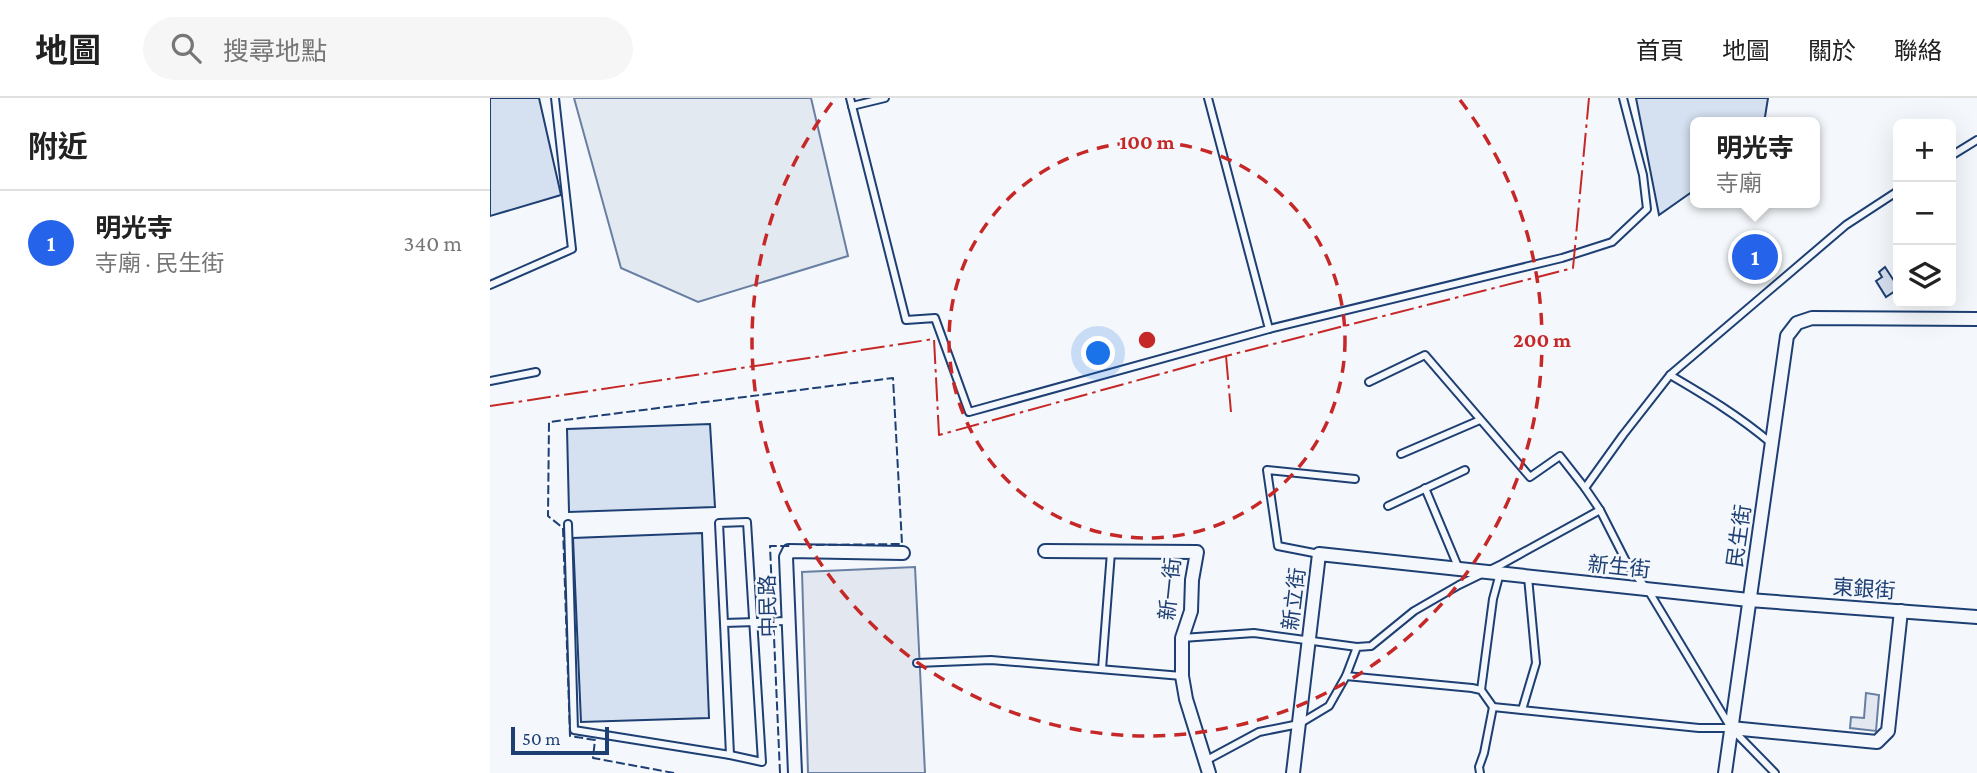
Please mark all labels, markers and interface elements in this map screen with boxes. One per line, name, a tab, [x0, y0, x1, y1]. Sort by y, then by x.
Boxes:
search box	[143, 17, 633, 80]
icon: search	[167, 29, 205, 67]
text: 地圖	[35, 32, 101, 69]
text: 搜尋地點	[223, 37, 327, 66]
text: 首頁	[1636, 37, 1684, 64]
text: 地圖	[1722, 37, 1770, 64]
text: 關於	[1808, 37, 1856, 64]
text: 聯絡	[1894, 37, 1942, 64]
popup	[1690, 117, 1820, 208]
map controls	[1893, 119, 1956, 308]
button: +	[1893, 119, 1956, 182]
text: 附近	[28, 130, 88, 163]
text: 100 m	[1119, 130, 1175, 154]
text: 明光寺	[1716, 134, 1794, 163]
text: 寺廟	[1716, 170, 1762, 196]
button: −	[1893, 182, 1956, 245]
text: 明光寺	[95, 214, 173, 243]
text: 1	[47, 230, 55, 256]
text: 340 m	[404, 230, 462, 256]
pin: 1	[1732, 231, 1778, 283]
button: layers	[1893, 245, 1956, 308]
text: 寺廟 · 民生街	[95, 250, 224, 276]
centre of rings	[1135, 328, 1159, 352]
text: 200 m	[1513, 328, 1571, 352]
your location	[1081, 336, 1115, 370]
street label: 民生街	[1723, 503, 1755, 569]
street label: 新生街	[1586, 552, 1652, 582]
street label: 新一街	[1155, 556, 1185, 622]
street label: 新立街	[1278, 566, 1310, 632]
street label: 中民路	[755, 574, 781, 638]
street label: 東銀街	[1832, 575, 1896, 603]
scale bar	[511, 724, 609, 756]
text: 50 m	[522, 728, 561, 749]

